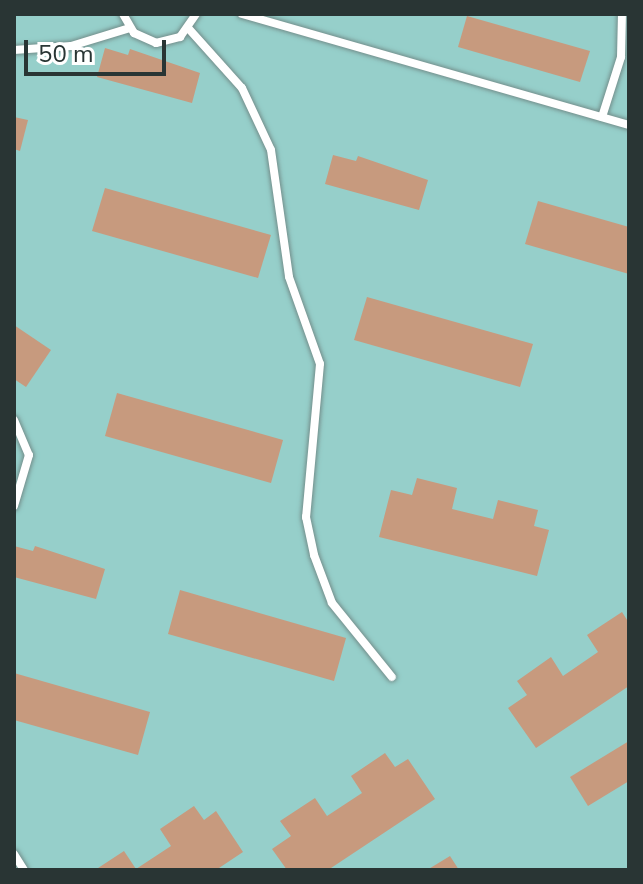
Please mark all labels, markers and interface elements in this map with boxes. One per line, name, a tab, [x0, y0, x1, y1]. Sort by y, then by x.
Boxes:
scale bar	[28, 24, 170, 74]
text: 50 m	[38, 38, 94, 70]

